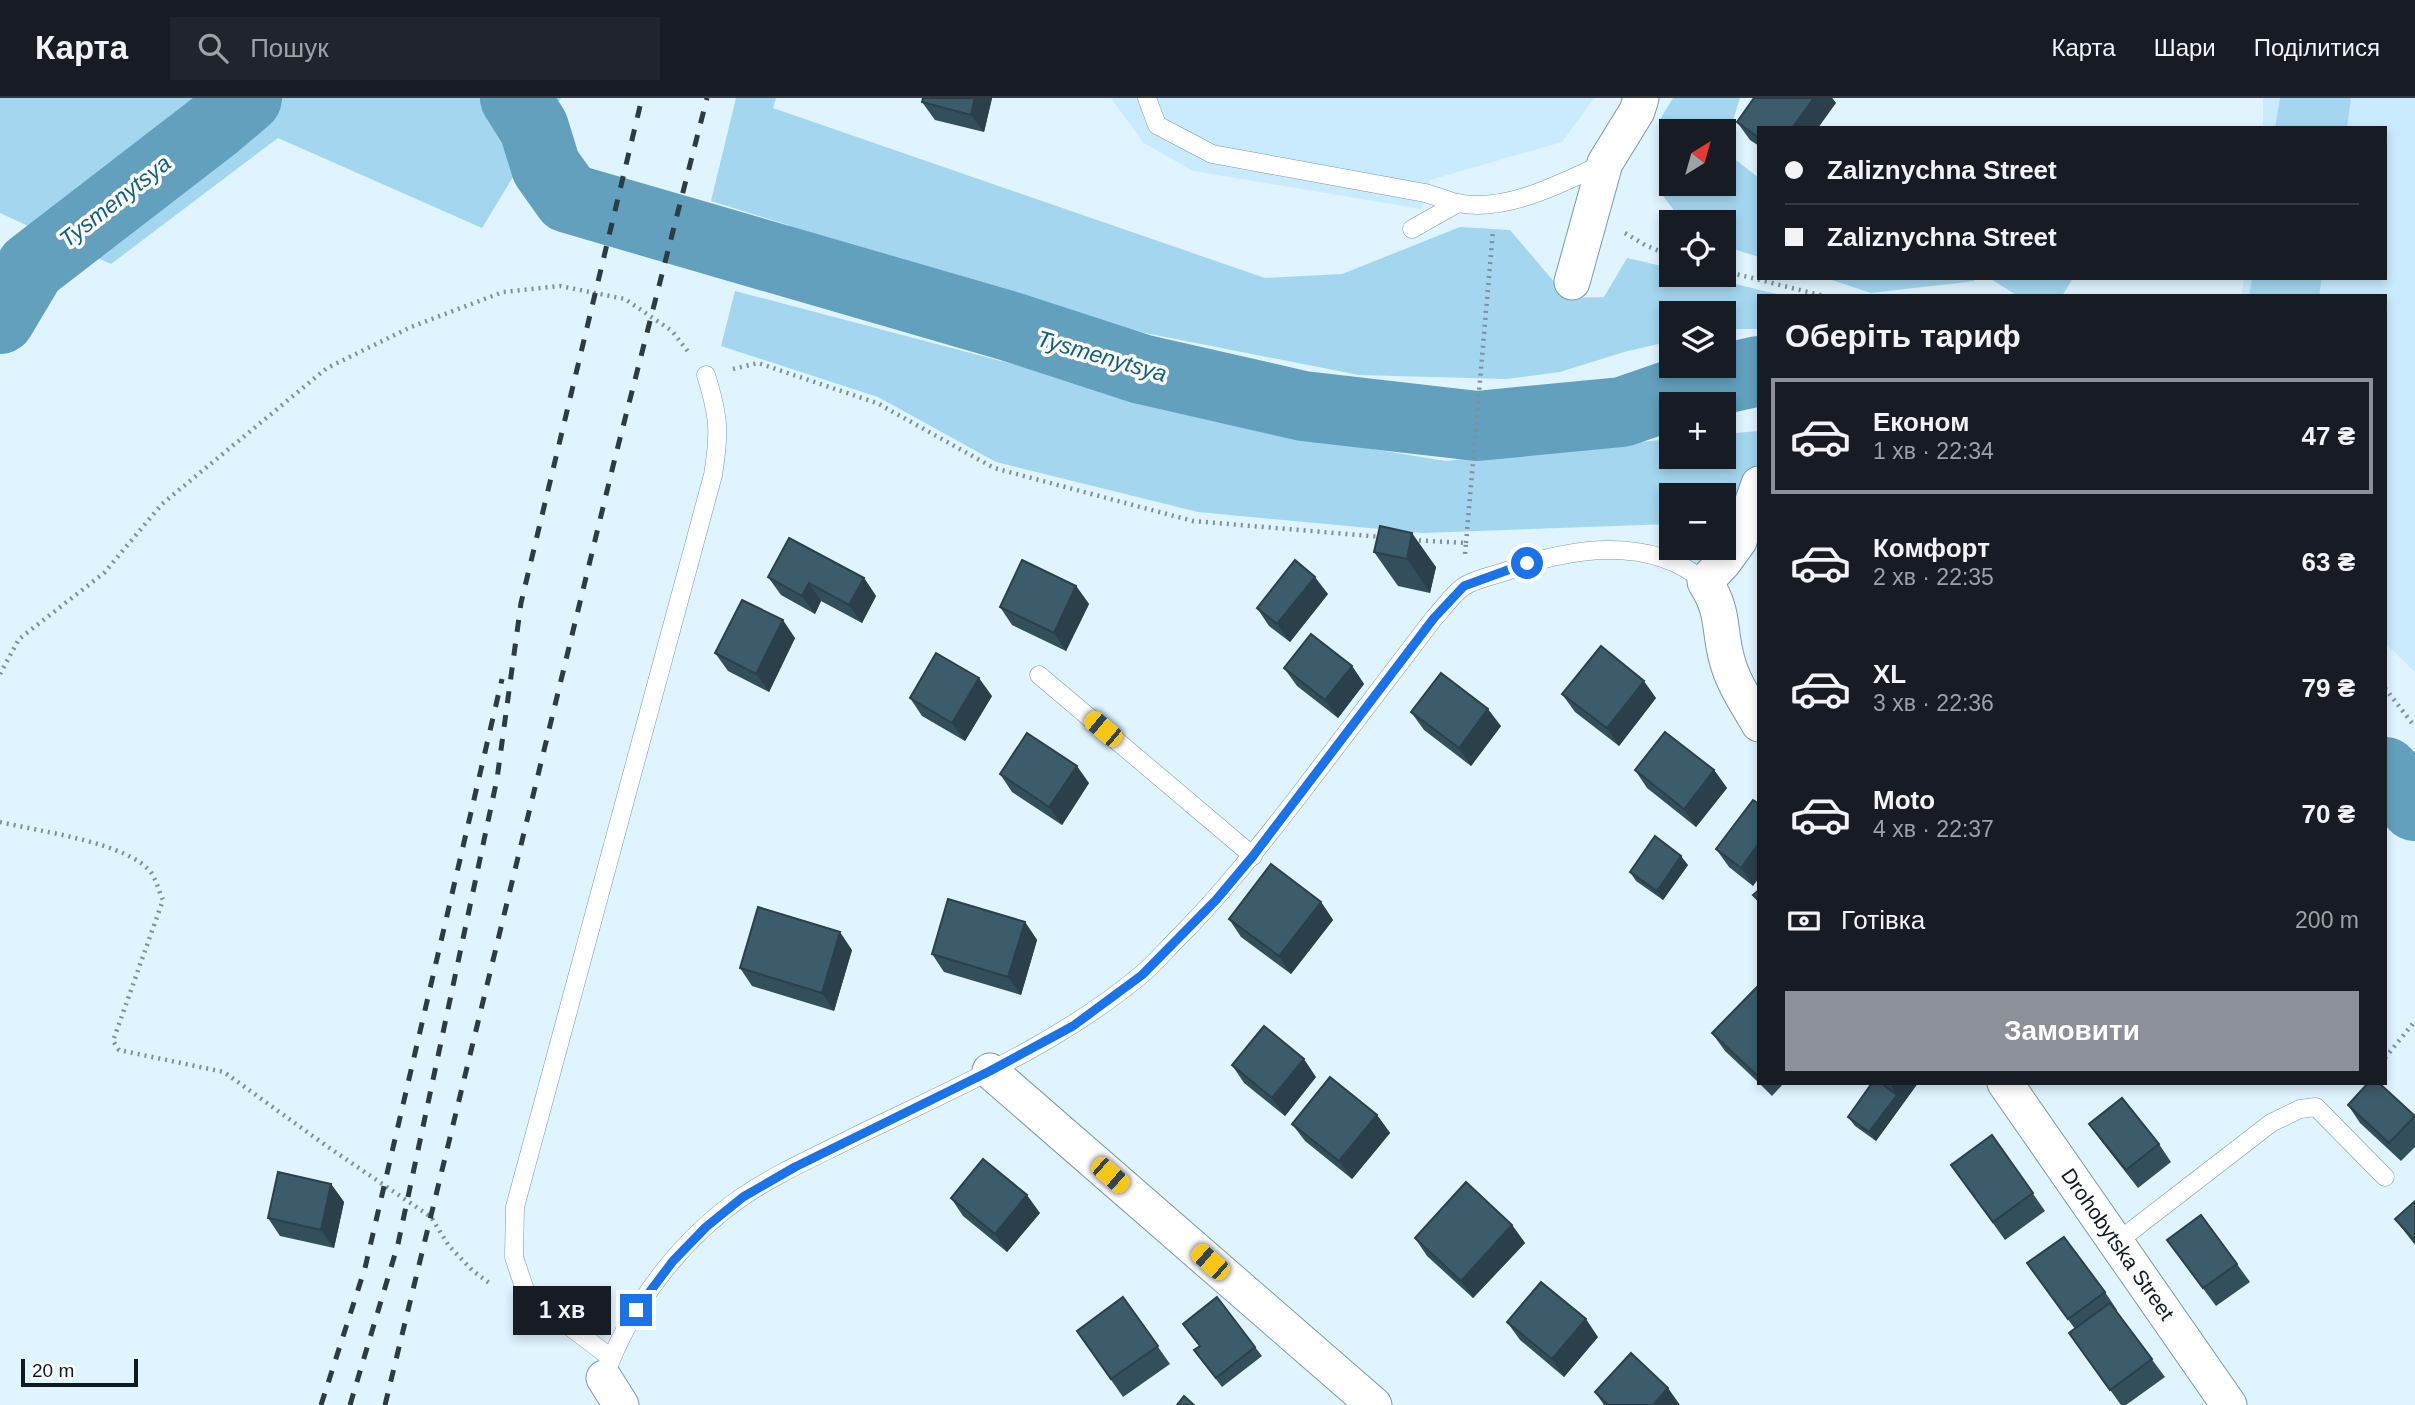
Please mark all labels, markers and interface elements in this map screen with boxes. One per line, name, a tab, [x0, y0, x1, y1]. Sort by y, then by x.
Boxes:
search box	[170, 17, 660, 80]
text: Карта	[35, 29, 128, 66]
icon: search	[194, 29, 232, 67]
text: Пошук	[250, 33, 329, 63]
text: Карта	[2051, 34, 2116, 61]
text: Шари	[2154, 34, 2216, 61]
text: Поділитися	[2254, 34, 2380, 61]
north arrow	[1659, 119, 1736, 196]
map controls	[1659, 119, 1736, 560]
water label: Tysmenytsya	[54, 150, 176, 252]
text: Zaliznychna Street	[1827, 155, 2057, 185]
button: locate	[1659, 210, 1736, 287]
text: Zaliznychna Street	[1827, 222, 2057, 252]
button: layers	[1659, 301, 1736, 378]
text: Оберіть тариф	[1785, 318, 2021, 354]
water label: Tysmenytsya	[1034, 325, 1170, 387]
button: +	[1659, 392, 1736, 469]
icon: car	[1789, 405, 1852, 468]
text: Економ	[1873, 407, 1969, 437]
text: 47 ₴	[2302, 421, 2355, 451]
text: 1 хв · 22:34	[1873, 438, 1994, 464]
button: −	[1659, 483, 1736, 560]
icon: car	[1789, 531, 1852, 594]
text: Комфорт	[1873, 533, 1990, 563]
route start	[1511, 547, 1543, 579]
text: 63 ₴	[2302, 547, 2355, 577]
text: 2 хв · 22:35	[1873, 564, 1994, 590]
icon: car	[1789, 657, 1852, 720]
text: XL	[1873, 659, 1906, 689]
text: 79 ₴	[2302, 673, 2355, 703]
text: 3 хв · 22:36	[1873, 690, 1994, 716]
car	[1081, 707, 1126, 751]
icon: car	[1789, 783, 1852, 846]
text: Moto	[1873, 785, 1935, 815]
text: 70 ₴	[2302, 799, 2355, 829]
text: 4 хв · 22:37	[1873, 816, 1994, 842]
icon: cash	[1785, 902, 1823, 940]
text: Готівка	[1841, 905, 1925, 935]
text: 200 m	[2295, 907, 2359, 933]
button: Замовити	[1785, 991, 2359, 1071]
car	[1088, 1153, 1133, 1197]
street label: Drohobytska Street	[2057, 1164, 2179, 1324]
car	[1188, 1240, 1233, 1284]
callout: 1 хв	[514, 1286, 612, 1334]
route end	[620, 1294, 652, 1326]
text: 1 хв	[539, 1297, 585, 1323]
scale bar	[21, 1356, 138, 1388]
text: 20 m	[32, 1360, 74, 1381]

